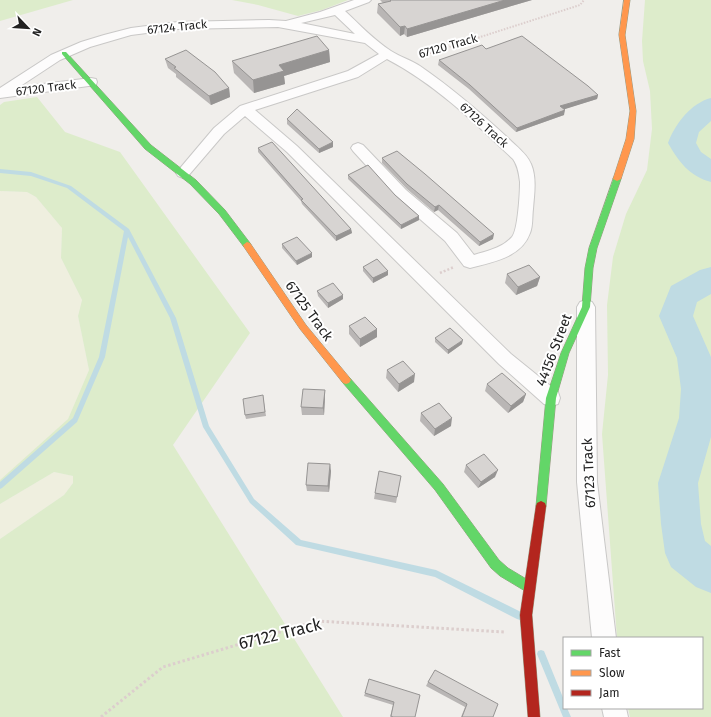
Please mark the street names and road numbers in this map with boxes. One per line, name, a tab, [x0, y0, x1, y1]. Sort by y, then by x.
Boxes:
street label: 67124 Track	[146, 17, 208, 37]
street label: 67120 Track	[417, 31, 480, 61]
street label: 67120 Track	[15, 77, 78, 99]
street label: 67126 Track	[457, 100, 512, 151]
street label: 67125 Track	[282, 278, 337, 345]
street label: 44156 Street	[532, 310, 576, 389]
street label: 67123 Track	[579, 437, 599, 508]
street label: 67122 Track	[236, 613, 324, 654]

